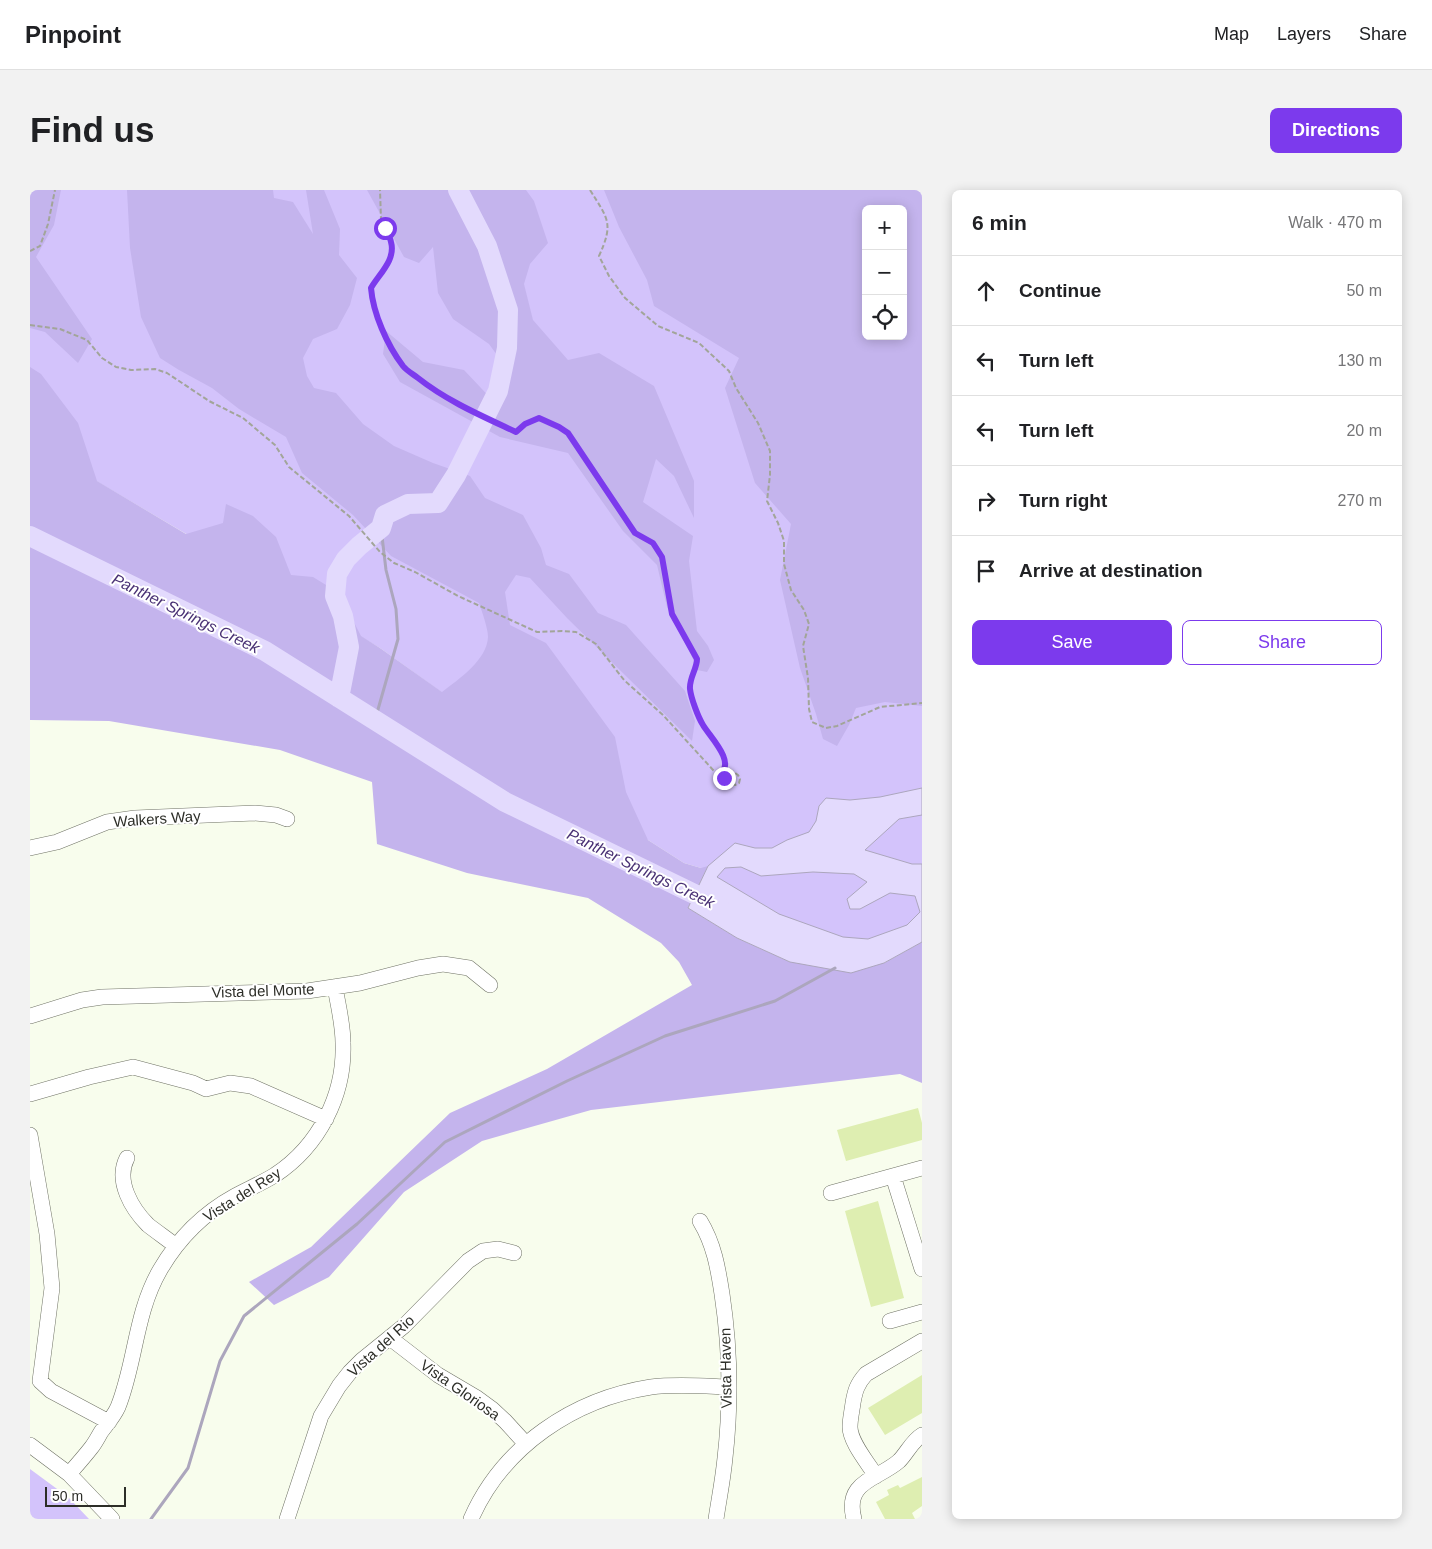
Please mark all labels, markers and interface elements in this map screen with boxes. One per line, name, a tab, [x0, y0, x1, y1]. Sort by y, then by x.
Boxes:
text: Pinpoint	[25, 21, 121, 48]
text: Map	[1214, 24, 1249, 44]
text: Layers	[1277, 24, 1331, 44]
text: Share	[1359, 24, 1407, 44]
button: Directions	[1270, 108, 1402, 153]
text: Find us	[30, 110, 154, 149]
map controls	[862, 205, 907, 340]
button: +	[862, 205, 907, 250]
text: 6 min	[972, 211, 1027, 234]
text: Walk · 470 m	[1288, 214, 1382, 231]
route start	[374, 217, 397, 240]
button: −	[862, 250, 907, 295]
icon: ahead	[972, 277, 1000, 305]
text: Continue	[1019, 280, 1101, 301]
text: 50 m	[1346, 282, 1382, 299]
button: locate	[862, 295, 907, 340]
icon: left	[972, 347, 1000, 375]
text: Turn left	[1019, 350, 1094, 371]
text: 130 m	[1338, 352, 1382, 369]
icon: left	[972, 417, 1000, 445]
text: Turn left	[1019, 420, 1094, 441]
text: 20 m	[1346, 422, 1382, 439]
icon: right	[972, 487, 1000, 515]
text: Turn right	[1019, 490, 1107, 511]
text: 270 m	[1338, 492, 1382, 509]
icon: arrive	[972, 557, 1000, 585]
text: Arrive at destination	[1019, 560, 1203, 581]
water label: Panther Springs Creek	[109, 570, 263, 657]
button: Save	[972, 620, 1172, 665]
button: Share	[1182, 620, 1382, 665]
route end	[713, 767, 736, 790]
street label: Walkers Way	[113, 807, 202, 830]
water label: Panther Springs Creek	[564, 825, 718, 912]
street label: Vista del Monte	[211, 980, 315, 1001]
street label: Vista del Rey	[200, 1164, 284, 1225]
street label: Vista del Rio	[344, 1311, 418, 1380]
street label: Vista Haven	[716, 1328, 735, 1408]
street label: Vista Gloriosa	[417, 1356, 504, 1424]
scale bar	[45, 1484, 126, 1507]
text: 50 m	[52, 1488, 83, 1504]

